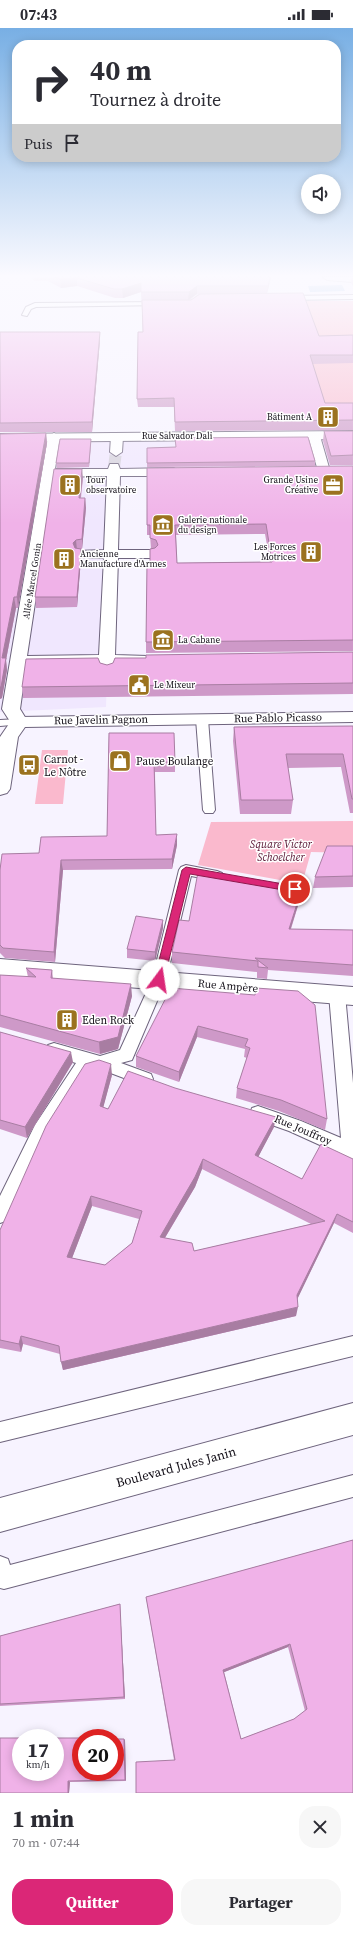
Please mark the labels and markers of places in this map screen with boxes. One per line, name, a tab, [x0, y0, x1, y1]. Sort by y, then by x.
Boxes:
building icon: Bâtiment A	[315, 404, 341, 430]
place label: Bâtiment A	[267, 411, 312, 423]
building icon: Tour observatoire	[57, 472, 83, 498]
office icon: Grande Usine Créative	[320, 472, 346, 498]
place label: Tour observatoire	[86, 474, 137, 496]
place label: Grande Usine Créative	[264, 474, 318, 496]
museum icon: Galerie nationale du design	[150, 512, 176, 538]
place label: Galerie nationale du design	[178, 514, 247, 536]
building icon: Les Forces Motrices	[298, 539, 324, 565]
place label: Les Forces Motrices	[254, 541, 296, 563]
building icon: Ancienne Manufacture d'Armes	[51, 546, 77, 572]
place label: Ancienne Manufacture d'Armes	[80, 548, 166, 570]
museum icon: La Cabane	[150, 627, 176, 653]
place label: La Cabane	[178, 634, 220, 646]
public building icon: Le Mixeur	[126, 672, 152, 698]
place label: Le Mixeur	[154, 679, 195, 691]
shop icon: Pause Boulange	[107, 748, 133, 774]
bus stop icon: Carnot - Le Nôtre	[16, 752, 42, 778]
place label: Carnot - Le Nôtre	[44, 752, 87, 780]
place label: Pause Boulange	[136, 754, 214, 769]
pin	[278, 872, 312, 906]
building icon: Eden Rock	[54, 1007, 80, 1033]
place label: Eden Rock	[82, 1013, 135, 1028]

